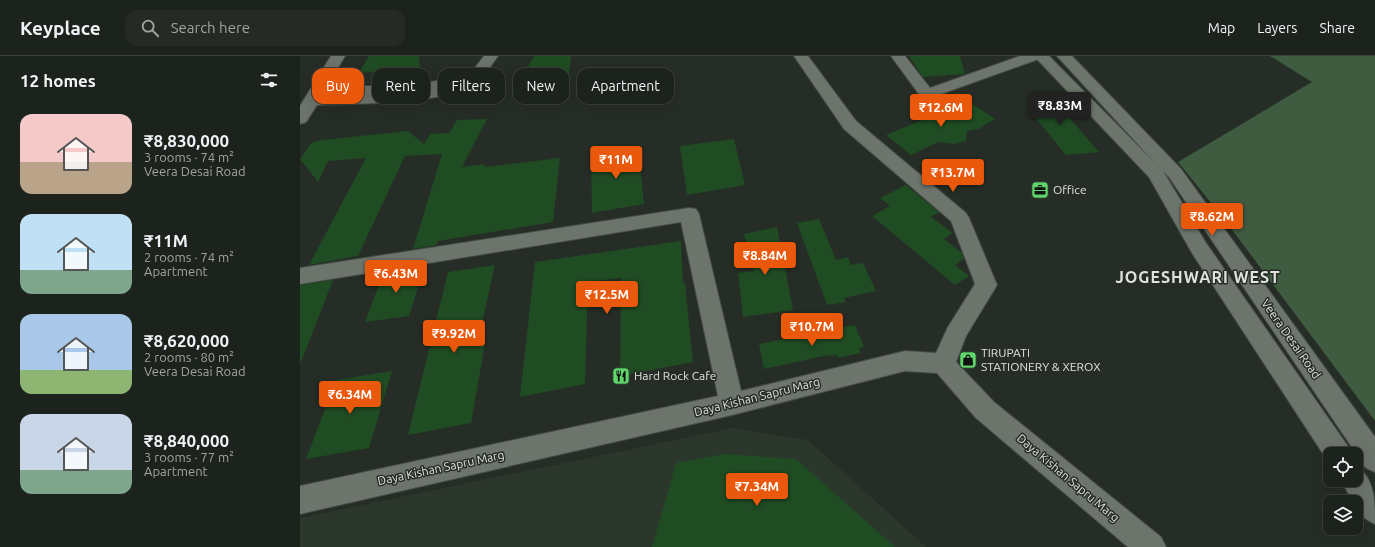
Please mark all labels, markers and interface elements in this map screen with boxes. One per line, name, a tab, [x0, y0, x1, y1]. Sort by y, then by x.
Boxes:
search box	[125, 10, 405, 46]
text: Keyplace	[20, 17, 101, 39]
icon: search	[139, 17, 161, 39]
text: Search here	[171, 19, 250, 36]
text: Map	[1208, 20, 1235, 36]
text: Layers	[1257, 20, 1297, 36]
text: Share	[1319, 20, 1355, 36]
chip: Buy	[312, 68, 364, 104]
chip: Rent	[372, 68, 430, 104]
chip: Filters	[438, 68, 505, 104]
chip: New	[513, 68, 569, 104]
chip: Apartment	[577, 68, 674, 104]
icon: filters	[258, 69, 280, 91]
text: 12 homes	[20, 71, 96, 90]
pin: ₹8.83M	[1027, 92, 1093, 126]
pin: ₹12.6M	[908, 94, 974, 128]
text: ₹8.83M	[1038, 98, 1082, 112]
text: ₹12.6M	[919, 100, 963, 114]
icon: home	[52, 130, 100, 178]
text: ₹8,830,000	[144, 131, 229, 150]
pin: ₹11M	[592, 146, 640, 180]
text: 3 rooms · 74 m²	[144, 150, 234, 164]
text: ₹11M	[599, 152, 633, 166]
pin: ₹13.7M	[920, 159, 986, 193]
text: Veera Desai Road	[144, 164, 246, 178]
text: ₹13.7M	[931, 165, 975, 179]
office icon: Office	[1030, 180, 1050, 200]
place label: Office	[1053, 183, 1087, 196]
pin: ₹8.62M	[1179, 203, 1245, 237]
text: ₹8.62M	[1190, 209, 1234, 223]
icon: home	[52, 230, 100, 278]
text: ₹11M	[144, 231, 188, 250]
pin: ₹8.84M	[732, 242, 798, 276]
text: ₹8.84M	[743, 248, 787, 262]
text: 2 rooms · 74 m²	[144, 250, 234, 264]
pin: ₹6.43M	[363, 260, 429, 294]
text: Apartment	[144, 264, 208, 278]
text: ₹6.43M	[374, 266, 418, 280]
district label: JOGESHWARI WEST	[1115, 268, 1281, 286]
pin: ₹12.5M	[574, 281, 640, 315]
text: ₹12.5M	[585, 287, 629, 301]
street label: Veera Desai Road	[1259, 297, 1324, 381]
pin: ₹10.7M	[779, 313, 845, 347]
text: ₹10.7M	[790, 319, 834, 333]
pin: ₹9.92M	[421, 320, 487, 354]
text: ₹9.92M	[432, 326, 476, 340]
icon: home	[52, 330, 100, 378]
text: ₹8,620,000	[144, 331, 229, 350]
place label: TIRUPATI STATIONERY & XEROX	[981, 346, 1101, 373]
text: 2 rooms · 80 m²	[144, 350, 234, 364]
shop icon: TIRUPATI STATIONERY & XEROX	[958, 350, 978, 370]
text: Veera Desai Road	[144, 364, 246, 378]
restaurant icon: Hard Rock Cafe	[611, 366, 631, 386]
place label: Hard Rock Cafe	[634, 369, 716, 382]
street label: Daya Kishan Sapru Marg	[693, 375, 821, 418]
pin: ₹6.34M	[317, 381, 383, 415]
text: ₹6.34M	[328, 387, 372, 401]
icon: home	[52, 430, 100, 478]
text: ₹8,840,000	[144, 431, 229, 450]
street label: Daya Kishan Sapru Marg	[1015, 431, 1122, 524]
map controls	[1323, 447, 1363, 535]
button: locate	[1323, 447, 1363, 487]
street label: Daya Kishan Sapru Marg	[376, 448, 505, 487]
text: 3 rooms · 77 m²	[144, 450, 234, 464]
text: Apartment	[144, 464, 208, 478]
pin: ₹7.34M	[724, 473, 790, 507]
text: ₹7.34M	[735, 479, 779, 493]
button: layers	[1323, 495, 1363, 535]

